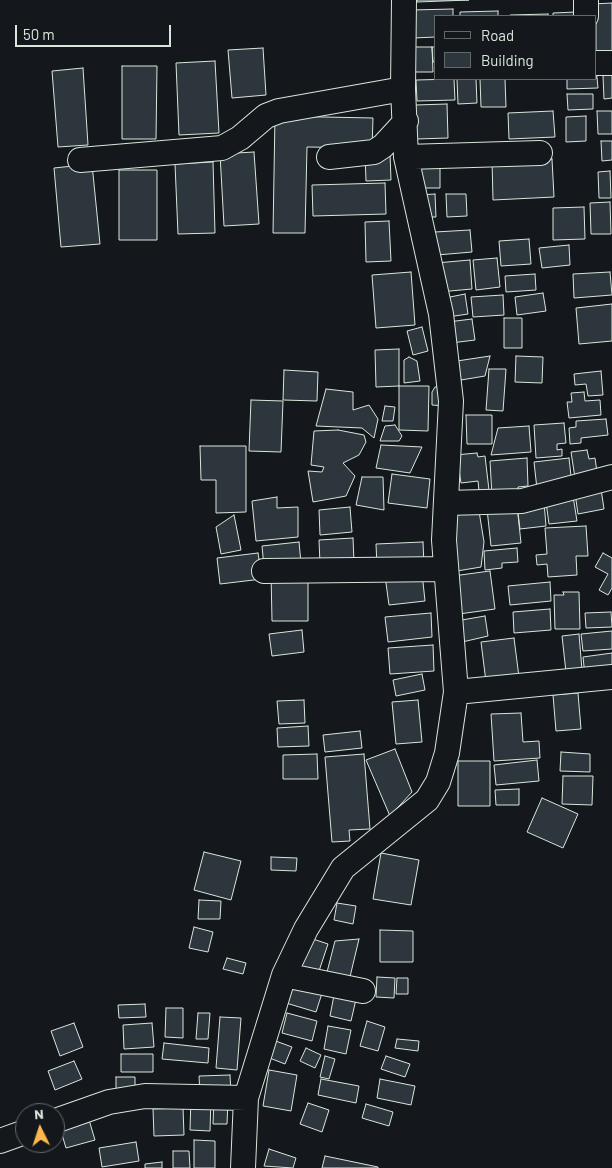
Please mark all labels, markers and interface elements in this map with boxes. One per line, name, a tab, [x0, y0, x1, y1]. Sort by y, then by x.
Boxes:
scale bar	[18, 15, 174, 47]
legend	[434, 15, 597, 80]
text: 50 m	[23, 25, 55, 43]
text: Road	[481, 26, 514, 44]
text: Building	[481, 51, 534, 69]
north arrow	[15, 1103, 65, 1153]
text: N	[34, 1105, 44, 1122]

